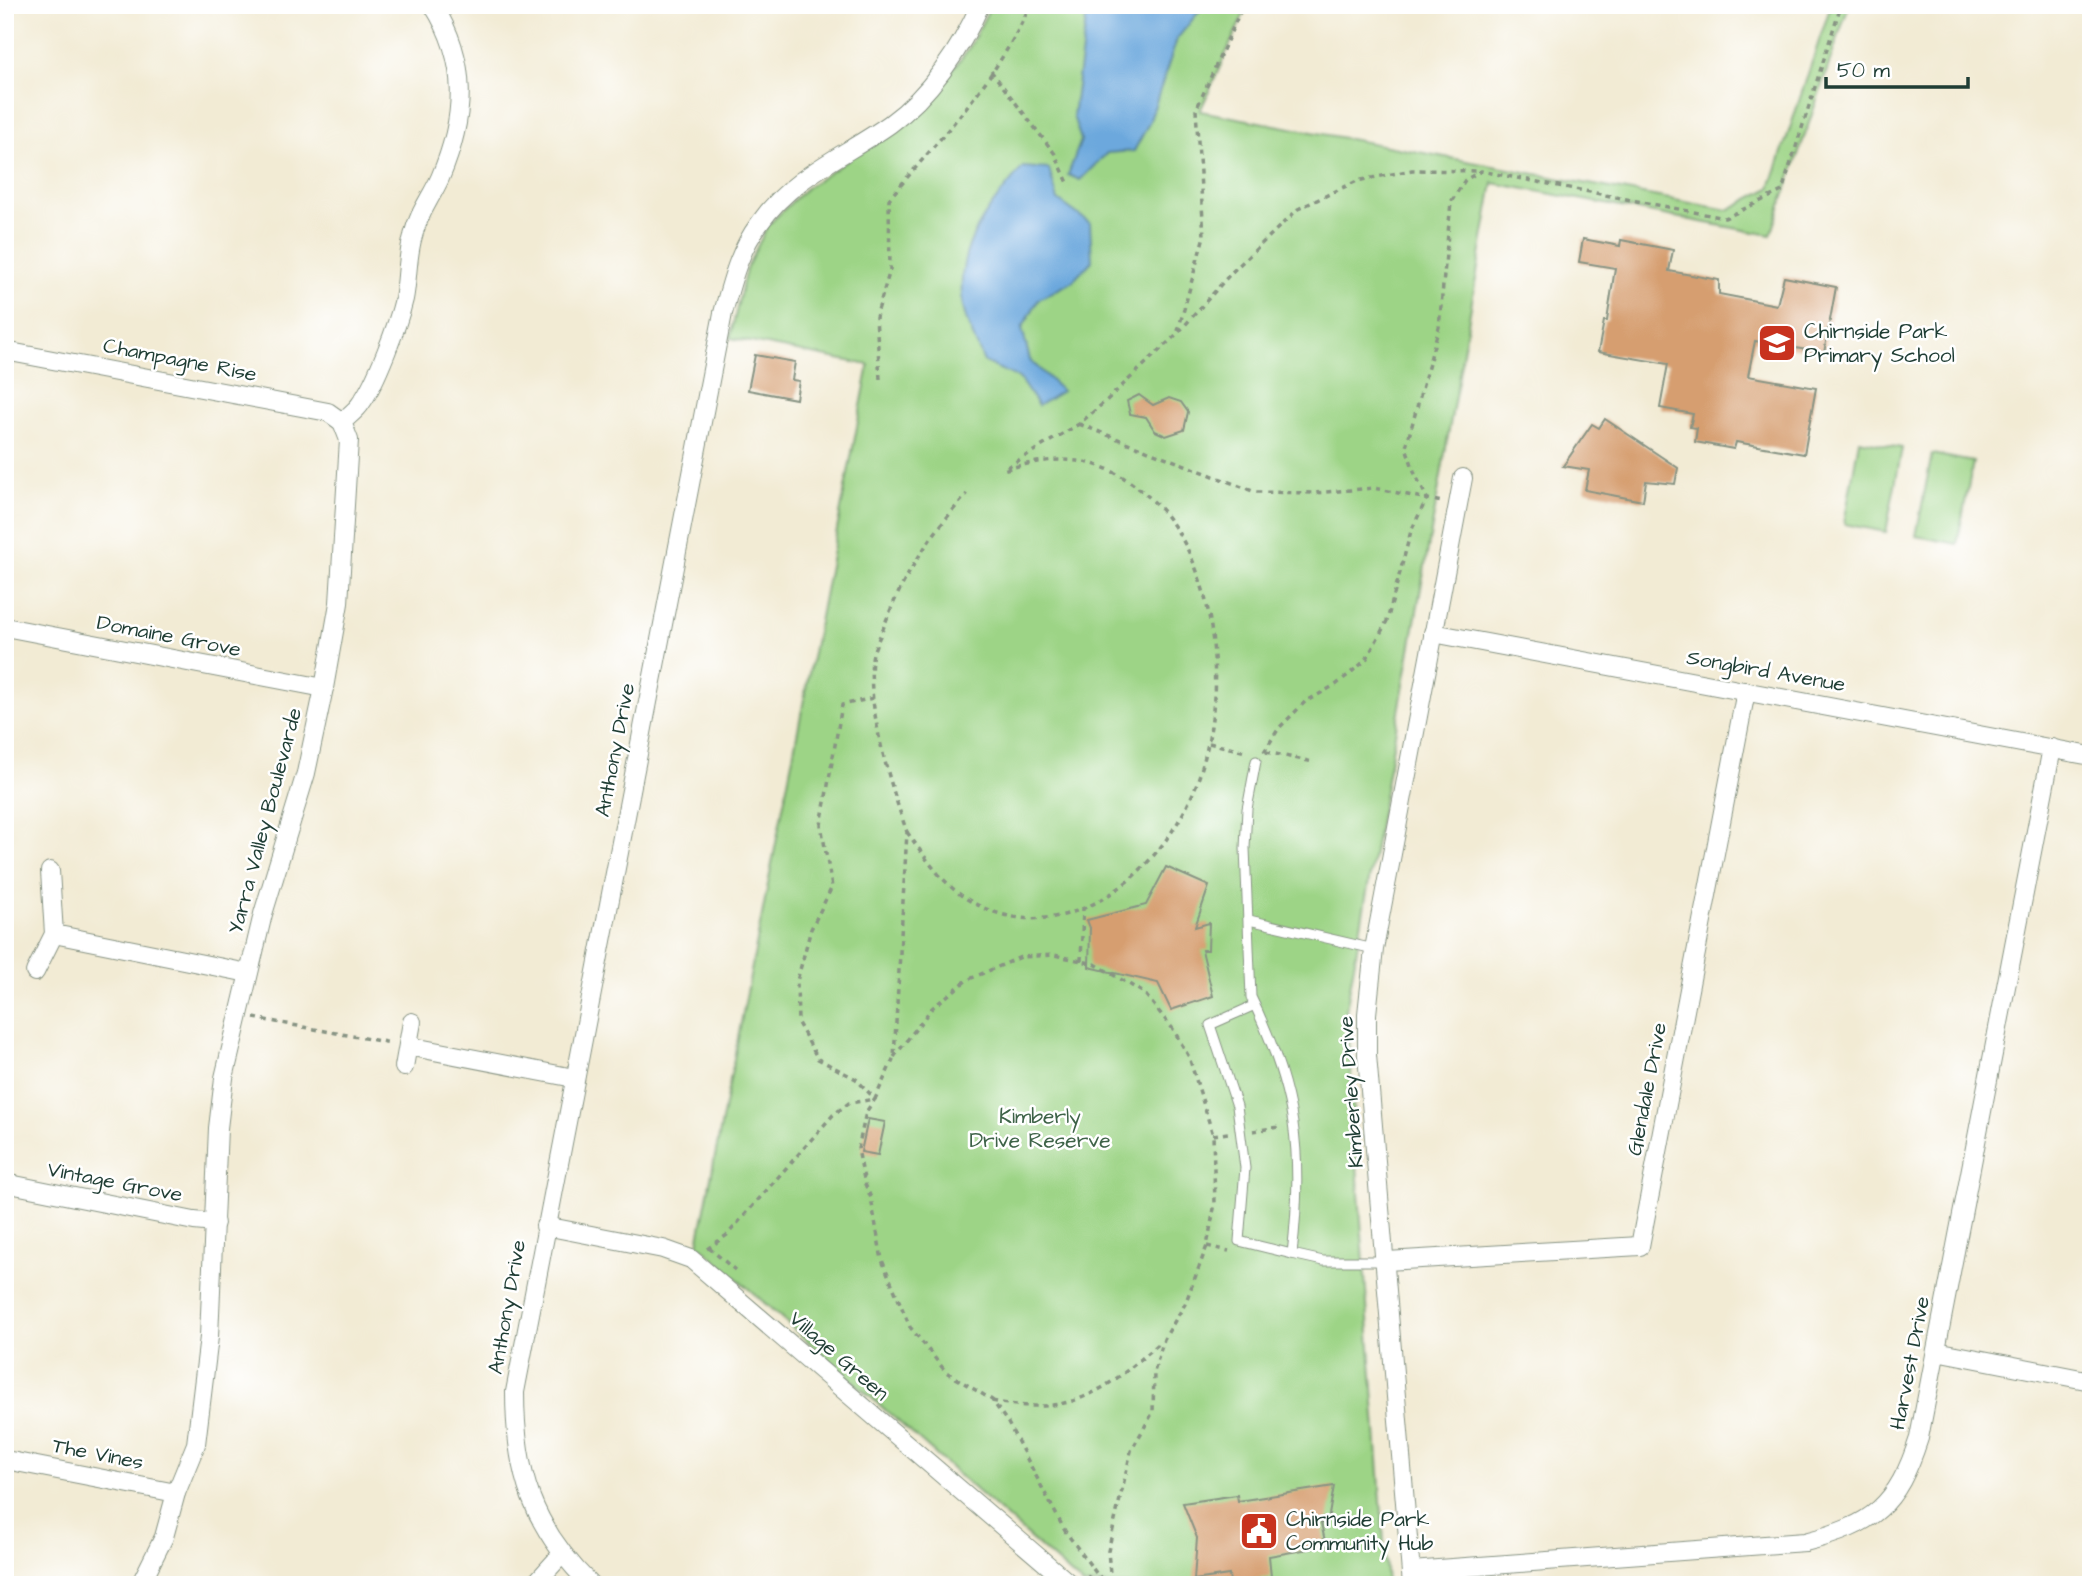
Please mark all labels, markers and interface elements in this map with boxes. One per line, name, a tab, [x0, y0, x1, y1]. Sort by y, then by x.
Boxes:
scale bar	[1826, 46, 1968, 90]
text: 50 m	[1837, 56, 1891, 85]
place label: Chirnside Park Primary School	[1804, 317, 1955, 372]
school or university icon: Chirnside Park Primary School	[1756, 322, 1798, 364]
street label: Champagne Rise	[100, 331, 259, 391]
street label: Domaine Grove	[95, 608, 243, 664]
street label: Songbird Avenue	[1684, 643, 1848, 701]
street label: Anthony Drive	[588, 681, 644, 820]
street label: Yarra Valley Boulevarde	[221, 705, 311, 938]
street label: Kimberley Drive	[1331, 1015, 1373, 1169]
street label: Glendale Drive	[1620, 1020, 1674, 1158]
park label: Kimberly Drive Reserve	[969, 1102, 1111, 1155]
street label: Vintage Grove	[45, 1155, 185, 1211]
street label: Anthony Drive	[481, 1238, 535, 1377]
street label: Harvest Drive	[1883, 1294, 1937, 1432]
street label: Village Green	[782, 1305, 895, 1409]
street label: The Vines	[50, 1431, 146, 1477]
place label: Chirnside Park Community Hub	[1286, 1505, 1434, 1560]
public building icon: Chirnside Park Community Hub	[1238, 1510, 1280, 1552]

